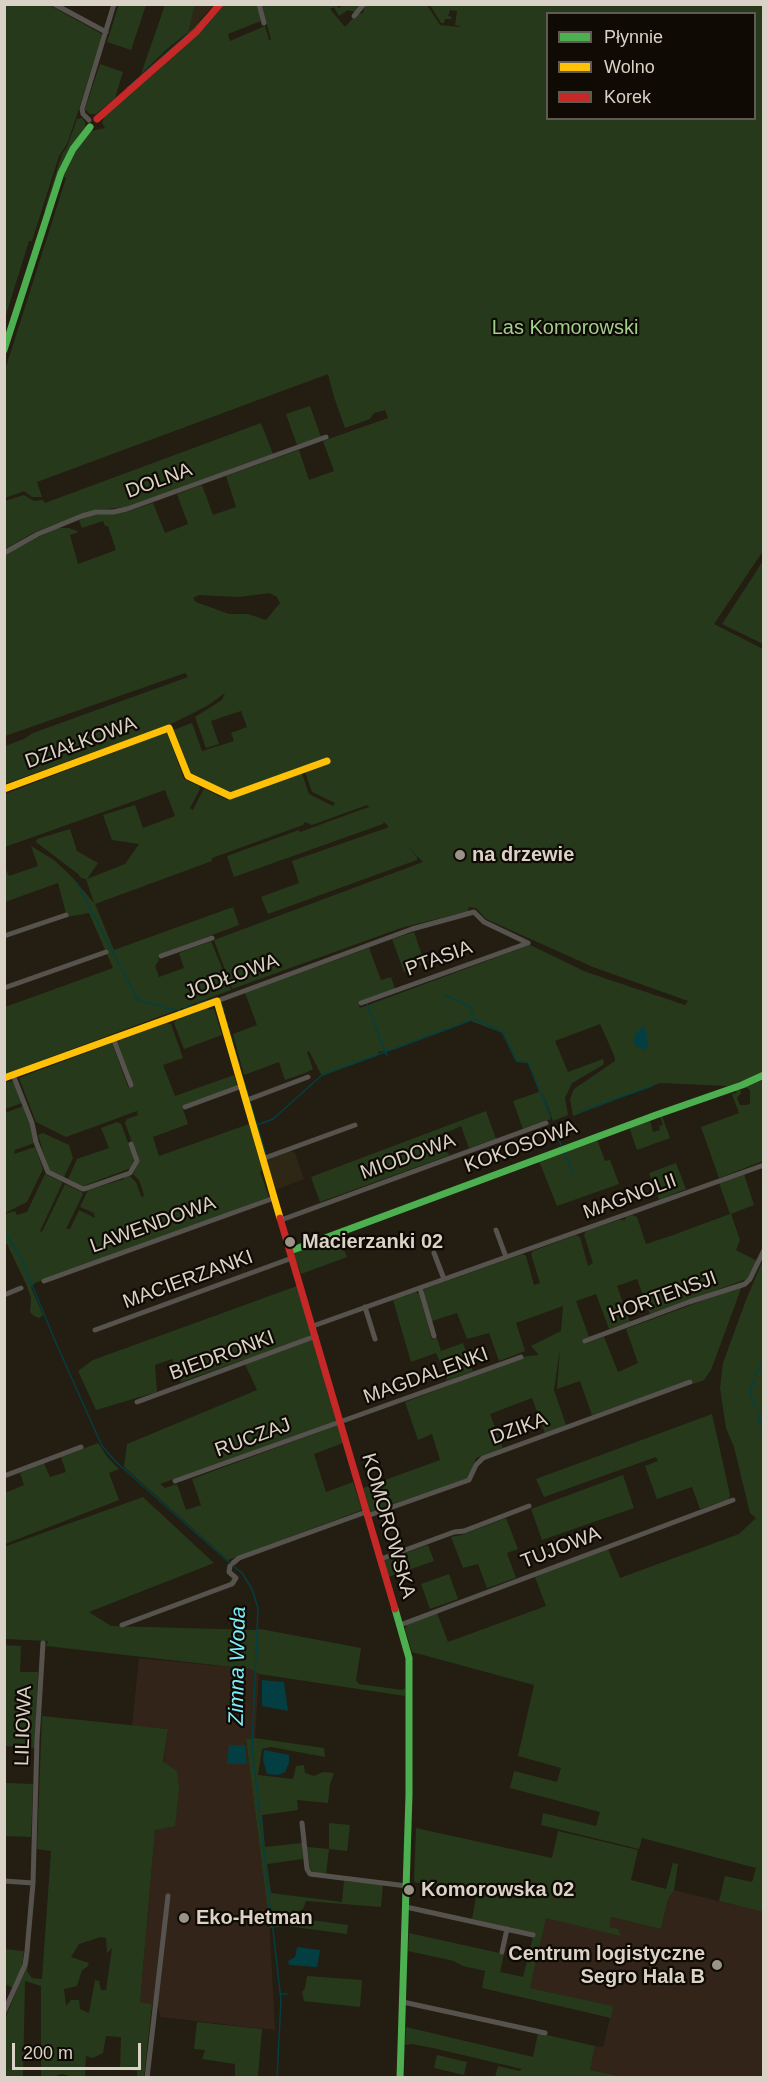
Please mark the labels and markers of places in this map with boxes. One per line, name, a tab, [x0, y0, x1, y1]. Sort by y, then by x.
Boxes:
place label: na drzewie	[472, 843, 574, 867]
marker: na drzewie	[453, 848, 467, 862]
place label: Macierzanki 02	[302, 1230, 443, 1254]
marker: Macierzanki 02	[283, 1235, 297, 1249]
place label: Komorowska 02	[421, 1878, 574, 1902]
marker: Komorowska 02	[402, 1883, 416, 1897]
place label: Eko-Hetman	[196, 1906, 313, 1930]
marker: Eko-Hetman	[177, 1911, 191, 1925]
place label: Centrum logistyczne Segro Hala B	[508, 1942, 705, 1989]
marker: Centrum logistyczne Segro Hala B	[710, 1958, 724, 1972]

